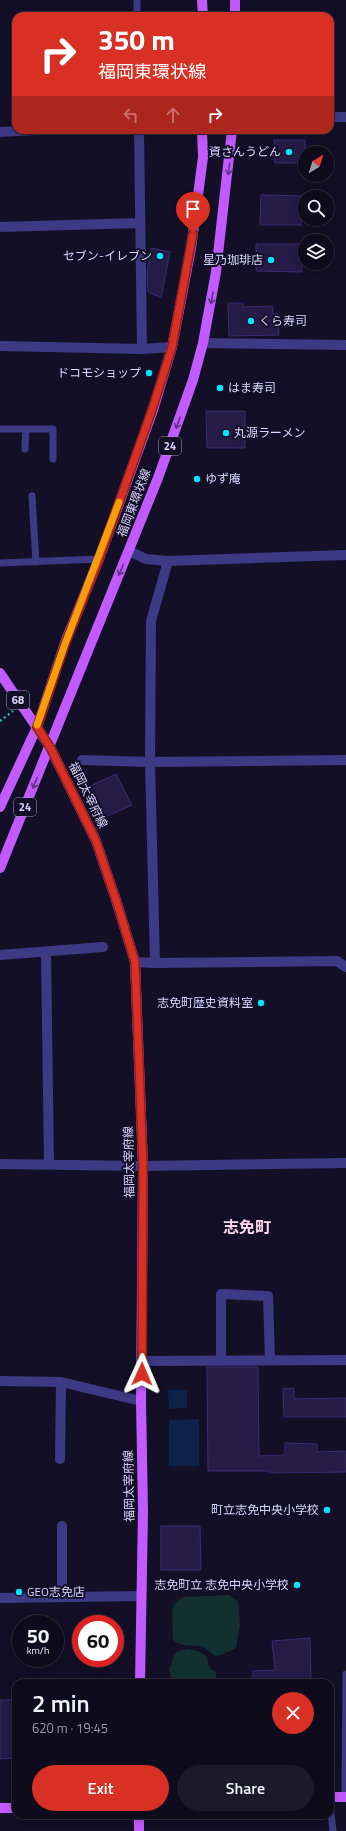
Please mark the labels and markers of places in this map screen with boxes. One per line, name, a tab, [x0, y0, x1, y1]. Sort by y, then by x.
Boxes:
place label: 資さんうどん	[209, 142, 281, 161]
marker: 資さんうどん	[284, 147, 294, 157]
pin	[176, 192, 210, 233]
place label: セブン-イレブン	[63, 246, 152, 265]
place label: 星乃珈琲店	[203, 250, 263, 269]
marker: セブン-イレブン	[155, 251, 165, 261]
marker: 星乃珈琲店	[266, 255, 276, 265]
place label: くら寿司	[259, 311, 307, 330]
marker: くら寿司	[246, 316, 256, 326]
place label: ドコモショップ	[57, 363, 141, 382]
marker: ドコモショップ	[144, 368, 154, 378]
place label: はま寿司	[228, 378, 276, 397]
marker: はま寿司	[215, 383, 225, 393]
place label: 丸源ラーメン	[234, 423, 306, 442]
marker: 丸源ラーメン	[221, 428, 231, 438]
place label: ゆず庵	[205, 469, 241, 488]
marker: ゆず庵	[192, 474, 202, 484]
place label: 志免町歴史資料室	[157, 993, 253, 1012]
marker: 志免町歴史資料室	[256, 998, 266, 1008]
place label: 町立志免中央小学校	[211, 1500, 319, 1519]
marker: 町立志免中央小学校	[322, 1505, 332, 1515]
place label: 志免町立 志免中央小学校	[154, 1575, 289, 1594]
marker: 志免町立 志免中央小学校	[292, 1580, 302, 1590]
place label: GEO志免店	[27, 1582, 85, 1601]
marker: GEO志免店	[14, 1587, 24, 1597]

